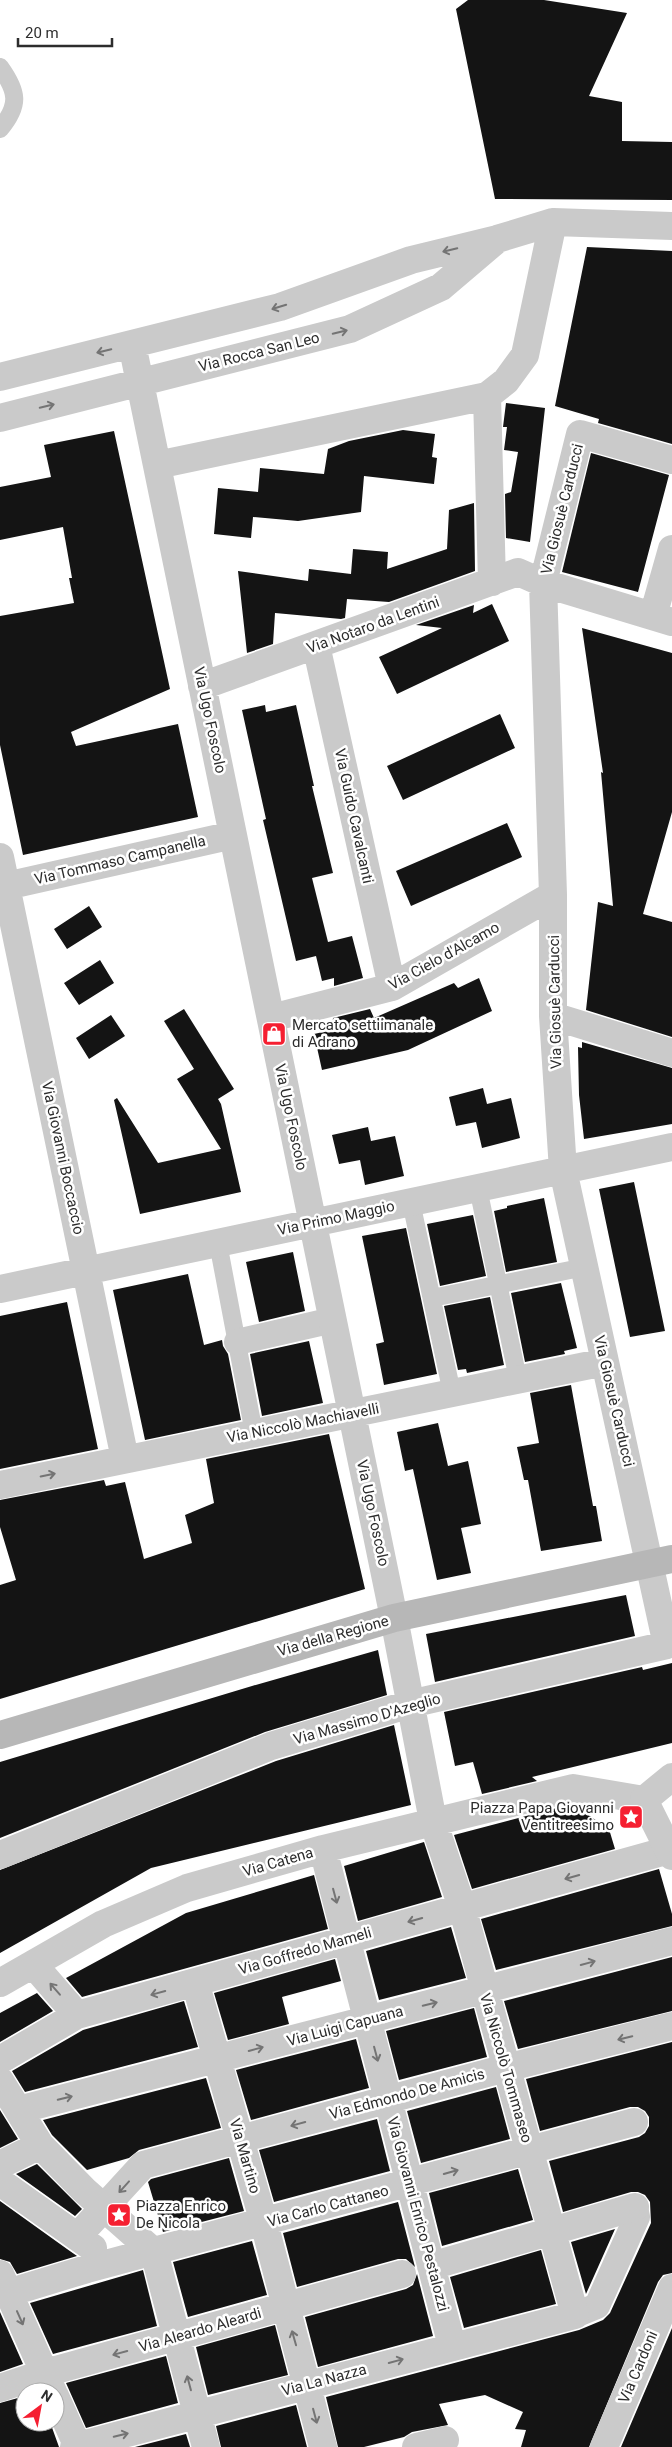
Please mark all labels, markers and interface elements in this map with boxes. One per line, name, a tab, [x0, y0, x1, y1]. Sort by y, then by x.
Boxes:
scale bar	[18, 15, 111, 47]
text: 20 m	[25, 24, 59, 42]
one-way arrow	[442, 246, 458, 256]
one-way arrow	[271, 302, 287, 312]
one-way arrow	[332, 326, 348, 336]
street label: Via Rocca San Leo	[197, 328, 321, 376]
one-way arrow	[97, 347, 113, 356]
one-way arrow	[39, 401, 55, 411]
street label: Via Giosuè Carducci	[537, 442, 587, 576]
street label: Via Notaro da Lentini	[304, 593, 442, 657]
street label: Via Ugo Foscolo	[190, 665, 230, 775]
street label: Via Guido Cavalcanti	[331, 747, 377, 885]
street label: Via Tommaso Campanella	[33, 832, 207, 888]
street label: Via Cielo d'Alcamo	[386, 918, 502, 994]
street label: Via Giosuè Carducci	[545, 935, 565, 1069]
place label: Mercato settiimanale di Adrano	[292, 1016, 433, 1051]
shop icon: Mercato settiimanale di Adrano	[261, 1021, 287, 1047]
street label: Via Ugo Foscolo	[271, 1062, 311, 1172]
street label: Via Giovanni Boccaccio	[38, 1080, 88, 1236]
street label: Via Primo Maggio	[276, 1197, 396, 1239]
street label: Via Giosuè Carducci	[590, 1334, 638, 1468]
street label: Via Niccolò Machiavelli	[225, 1399, 381, 1447]
street label: Via Ugo Foscolo	[353, 1458, 393, 1568]
one-way arrow	[39, 1470, 55, 1479]
street label: Via della Regione	[275, 1612, 391, 1660]
street label: Via Massimo D'Azeglio	[292, 1689, 442, 1749]
place label: Piazza Papa Giovanni Ventitreesimo	[470, 1799, 614, 1834]
place icon: Piazza Papa Giovanni Ventitreesimo	[618, 1804, 644, 1830]
street label: Via Catena	[241, 1843, 315, 1881]
one-way arrow	[564, 1872, 580, 1882]
one-way arrow	[331, 1888, 340, 1904]
one-way arrow	[408, 1916, 424, 1926]
street label: Via Goffredo Mameli	[236, 1923, 374, 1979]
one-way arrow	[579, 1957, 595, 1967]
one-way arrow	[49, 1983, 61, 1996]
one-way arrow	[150, 1988, 166, 1998]
street label: Via Niccolò Tommaseo	[476, 1991, 536, 2145]
one-way arrow	[422, 1998, 438, 2008]
street label: Via Luigi Capuana	[285, 2002, 405, 2050]
one-way arrow	[617, 2034, 633, 2043]
one-way arrow	[248, 2043, 264, 2053]
one-way arrow	[372, 2045, 381, 2061]
street label: Via Edmondo De Amicis	[327, 2065, 487, 2123]
one-way arrow	[56, 2093, 72, 2102]
street label: Via Giovanni Enrico Pestalozzi	[383, 2115, 453, 2313]
street label: Via Martino	[226, 2116, 264, 2196]
one-way arrow	[291, 2119, 307, 2129]
one-way arrow	[442, 2167, 458, 2176]
one-way arrow	[118, 2180, 130, 2193]
street label: Via Carlo Cattaneo	[265, 2181, 391, 2231]
place label: Piazza Enrico De Nicola	[136, 2197, 226, 2232]
place icon: Piazza Enrico De Nicola	[106, 2202, 132, 2228]
street label: Via Aleardo Aleardi	[137, 2304, 263, 2356]
one-way arrow	[16, 2310, 25, 2325]
street label: Via Cardoni	[615, 2328, 661, 2406]
one-way arrow	[288, 2330, 298, 2346]
one-way arrow	[112, 2348, 128, 2358]
one-way arrow	[388, 2356, 404, 2365]
street label: Via La Nazza	[280, 2360, 368, 2400]
one-way arrow	[183, 2375, 193, 2391]
north arrow	[15, 2382, 65, 2432]
text: N	[38, 2387, 55, 2405]
one-way arrow	[311, 2407, 320, 2423]
one-way arrow	[113, 2429, 129, 2439]

